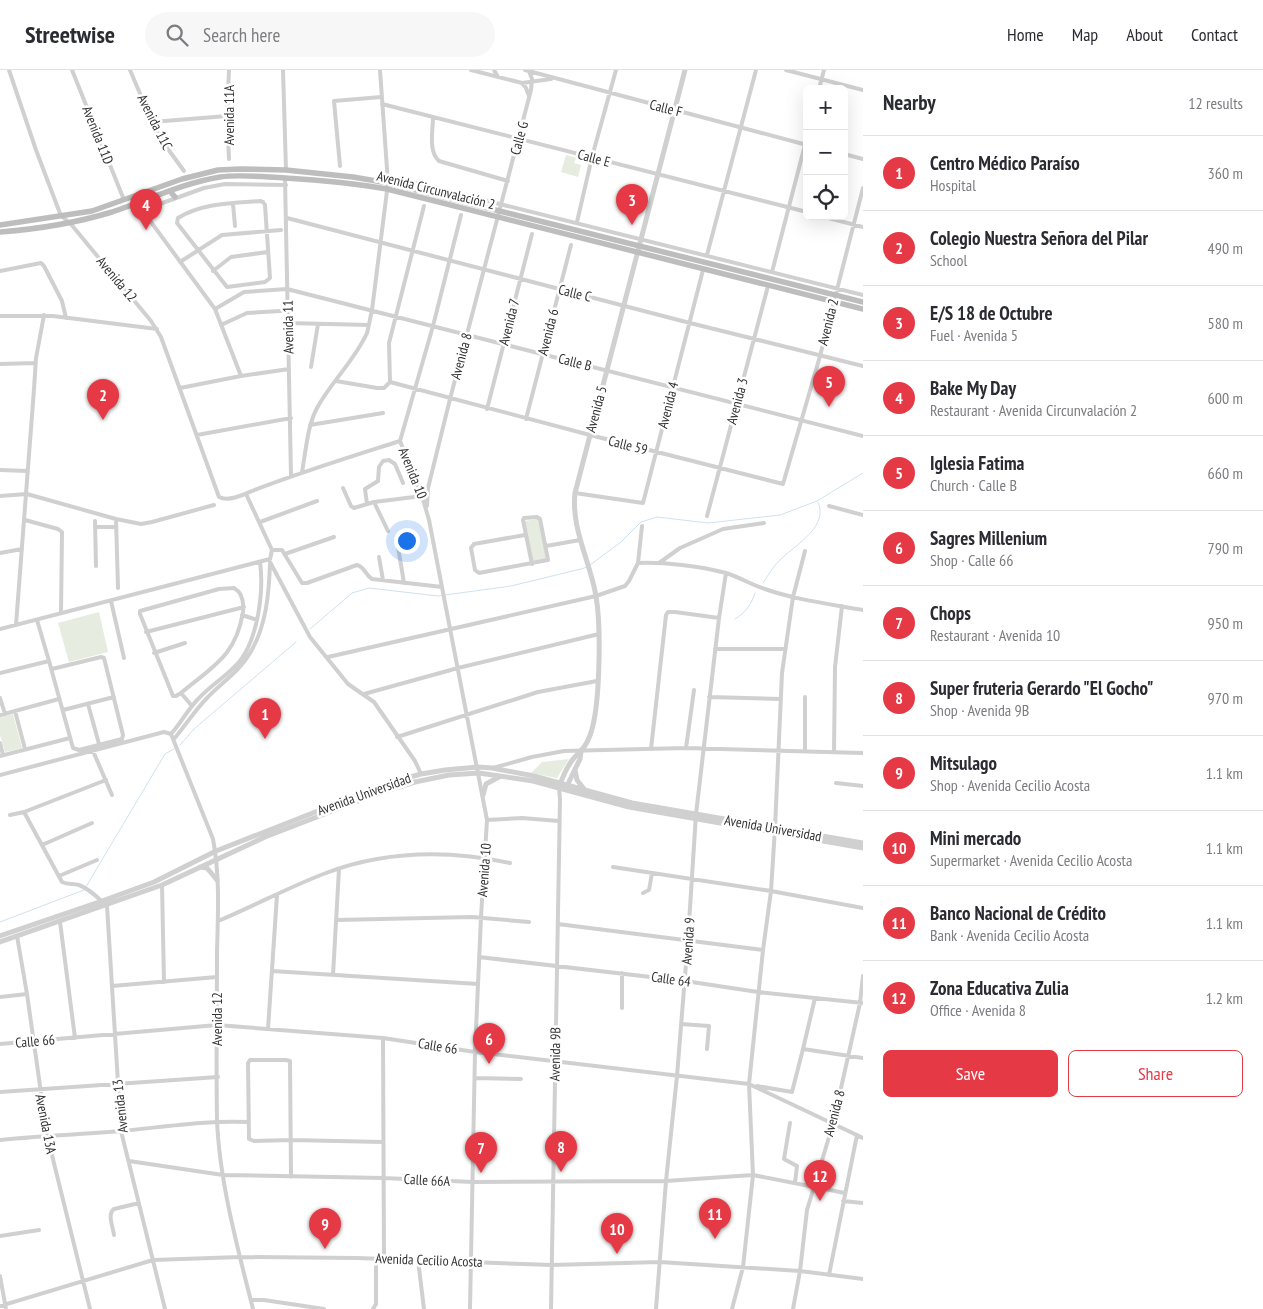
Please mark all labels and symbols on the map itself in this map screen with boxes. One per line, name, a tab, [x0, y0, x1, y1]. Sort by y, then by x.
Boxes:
street label: Avenida 11A	[220, 84, 238, 145]
street label: Avenida 11C	[133, 91, 177, 153]
street label: Calle F	[648, 95, 684, 121]
street label: Avenida 11D	[78, 103, 118, 167]
street label: Calle G	[506, 119, 532, 157]
street label: Calle E	[576, 145, 612, 171]
street label: Avenida Circunvalación 2	[375, 167, 497, 213]
pin: 3	[616, 184, 648, 225]
pin: 4	[130, 189, 162, 230]
street label: Avenida 12	[93, 253, 141, 305]
street label: Calle C	[557, 280, 594, 306]
street label: Avenida 7	[495, 297, 523, 347]
street label: Avenida 2	[814, 297, 842, 347]
street label: Avenida 11	[279, 300, 297, 354]
street label: Avenida 6	[534, 307, 562, 357]
street label: Avenida 8	[446, 331, 476, 381]
street label: Calle B	[556, 349, 594, 375]
pin: 5	[813, 366, 845, 407]
street label: Avenida 3	[722, 376, 752, 426]
pin: 2	[87, 379, 119, 420]
street label: Avenida 4	[654, 379, 683, 430]
street label: Avenida 5	[581, 384, 611, 434]
street label: Calle 59	[607, 431, 649, 459]
street label: Avenida 10	[395, 445, 431, 501]
your location	[394, 528, 420, 554]
pin: 1	[249, 698, 281, 739]
street label: Avenida Universidad	[315, 769, 413, 819]
street label: Avenida Universidad	[723, 811, 823, 845]
street label: Avenida 10	[473, 843, 495, 897]
street label: Avenida 9	[677, 917, 699, 965]
street label: Calle 64	[650, 967, 693, 991]
street label: Avenida 12	[208, 992, 226, 1046]
pin: 6	[473, 1023, 505, 1064]
street label: Avenida 9B	[546, 1027, 564, 1081]
street label: Calle 66	[14, 1030, 56, 1052]
street label: Calle 66	[417, 1034, 459, 1058]
street label: Avenida 13	[108, 1078, 132, 1134]
street label: Avenida 8	[819, 1088, 849, 1138]
street label: Avenida 13A	[31, 1093, 61, 1156]
pin: 8	[545, 1131, 577, 1172]
pin: 7	[465, 1132, 497, 1173]
pin: 12	[804, 1160, 836, 1201]
street label: Calle 66A	[403, 1170, 451, 1190]
pin: 11	[699, 1198, 731, 1239]
pin: 9	[309, 1208, 341, 1249]
pin: 10	[601, 1213, 633, 1254]
street label: Avenida Cecilio Acosta	[375, 1249, 483, 1271]

